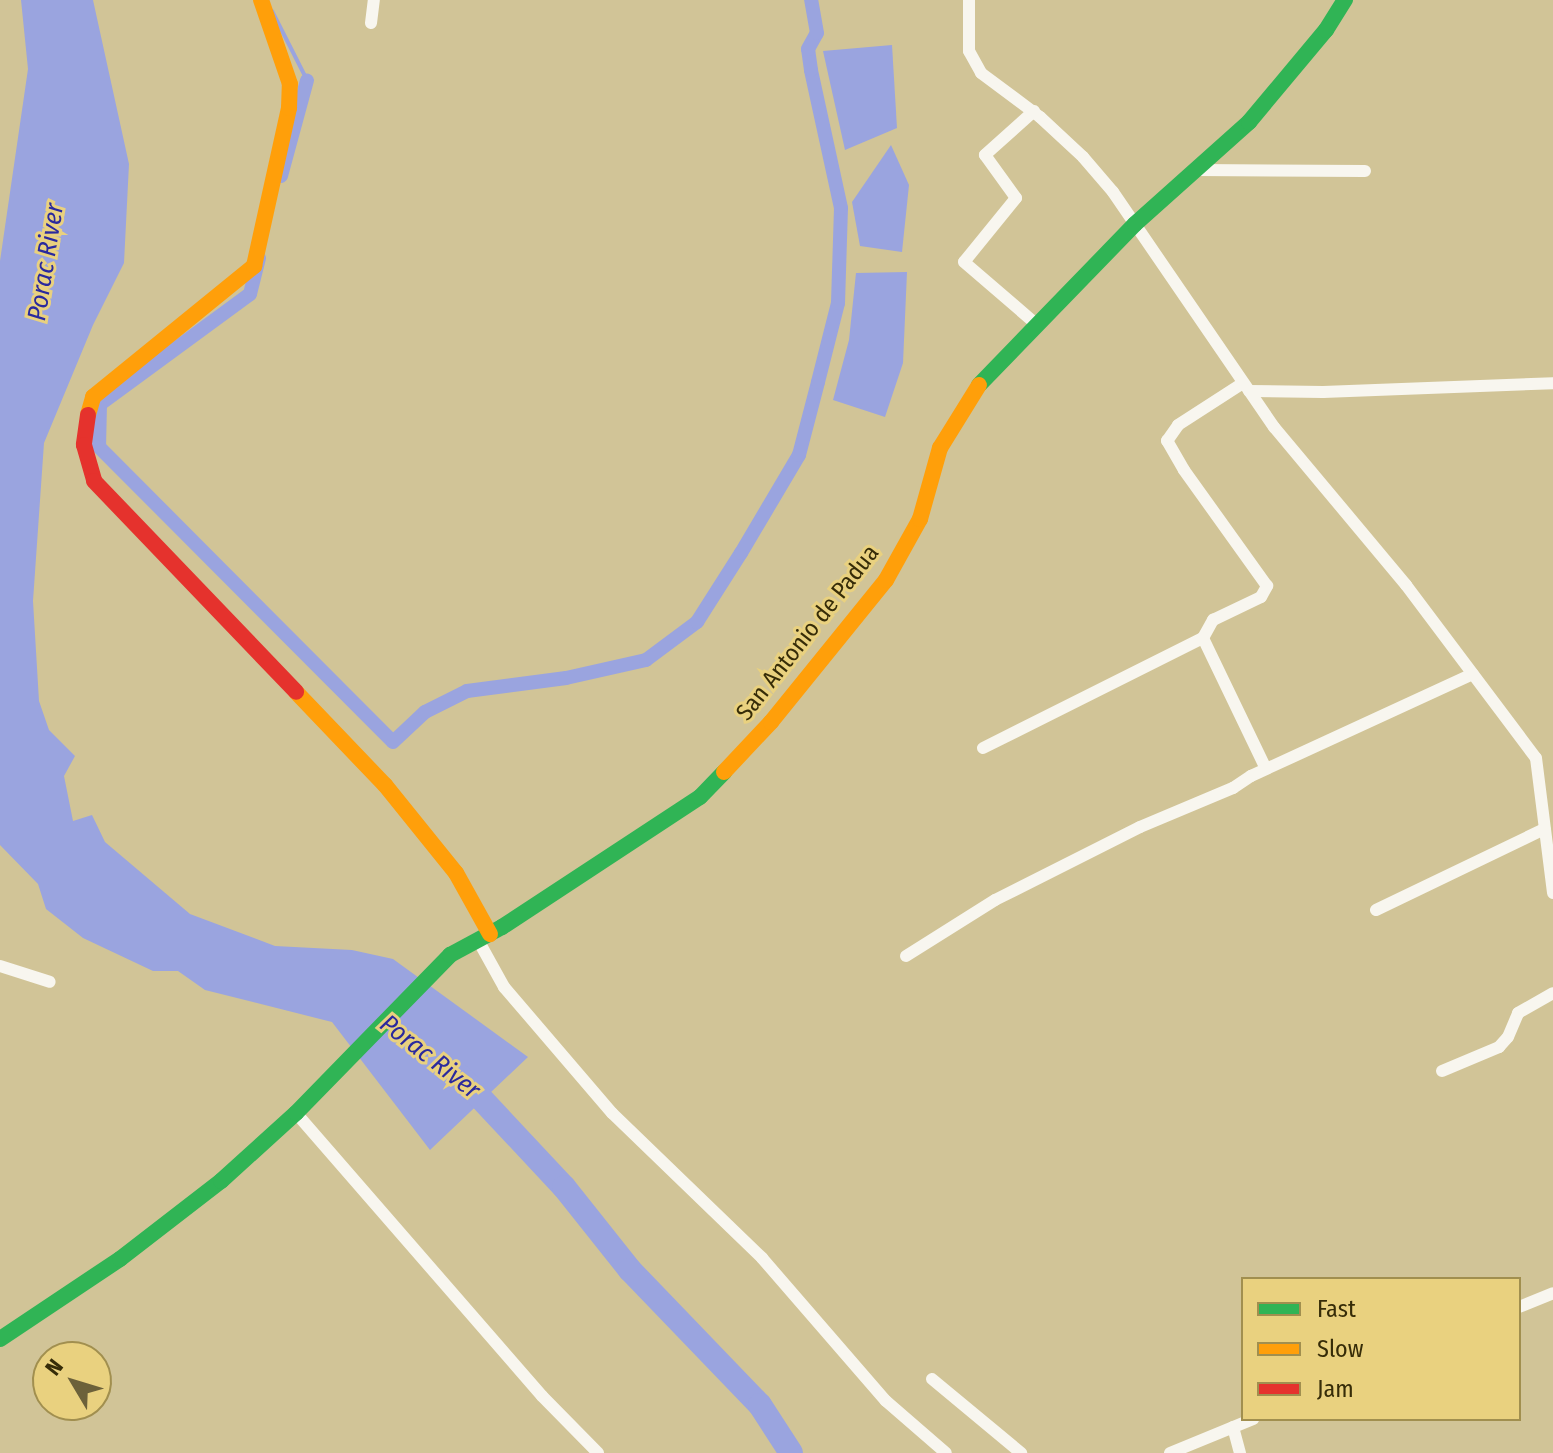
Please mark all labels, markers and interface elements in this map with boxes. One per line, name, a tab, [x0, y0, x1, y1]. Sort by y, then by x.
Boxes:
water label: Porac River	[21, 201, 71, 323]
street label: San Antonio de Padua	[731, 539, 885, 727]
water label: Porac River	[374, 1008, 486, 1106]
legend	[1241, 1277, 1521, 1421]
text: Fast	[1317, 1295, 1356, 1323]
text: Slow	[1317, 1335, 1363, 1363]
north arrow	[32, 1341, 112, 1421]
text: N	[40, 1354, 69, 1381]
text: Jam	[1317, 1375, 1354, 1403]

